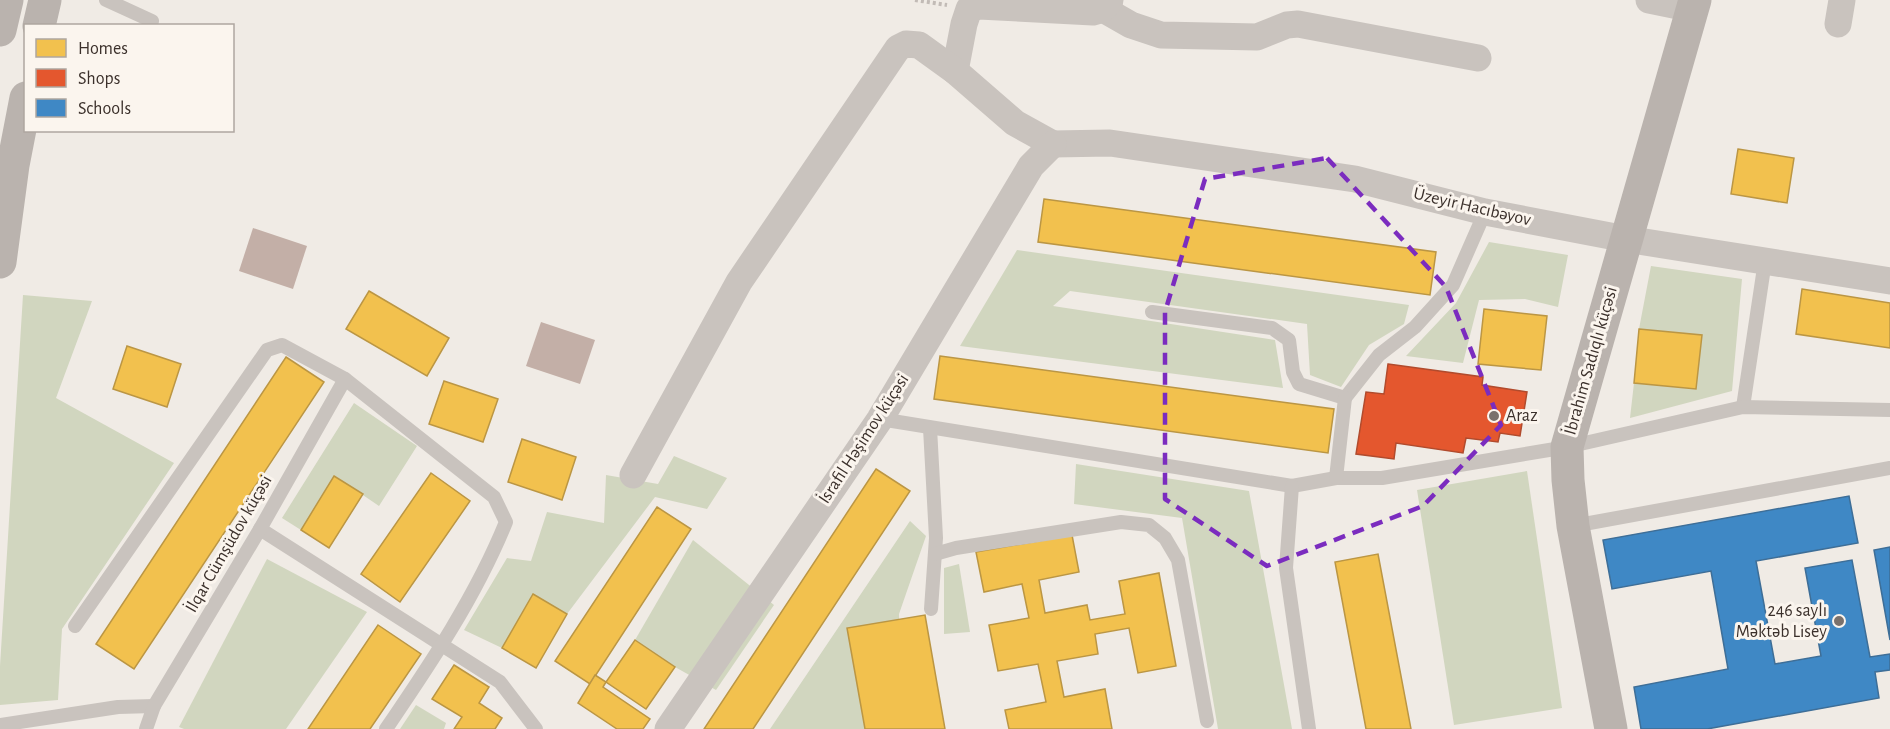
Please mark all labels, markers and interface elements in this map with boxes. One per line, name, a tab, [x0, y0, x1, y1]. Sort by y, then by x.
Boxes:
legend	[24, 24, 234, 132]
text: Homes	[78, 40, 128, 58]
text: Shops	[78, 70, 120, 88]
text: Schools	[78, 100, 131, 118]
street label: Üzeyir Hacıbəyov	[1411, 183, 1533, 229]
street label: İbrahim Sadıqlı küçəsi	[1559, 284, 1621, 437]
street label: İsrafil Həşimov küçəsi	[814, 370, 913, 507]
place label: Araz	[1506, 407, 1538, 425]
marker: Araz	[1487, 409, 1501, 423]
street label: İlqar Cümşüdov küçəsi	[181, 471, 276, 616]
place label: 246 saylı Məktəb Lisey	[1736, 602, 1827, 641]
marker: 246 saylı Məktəb Lisey	[1832, 614, 1846, 628]

